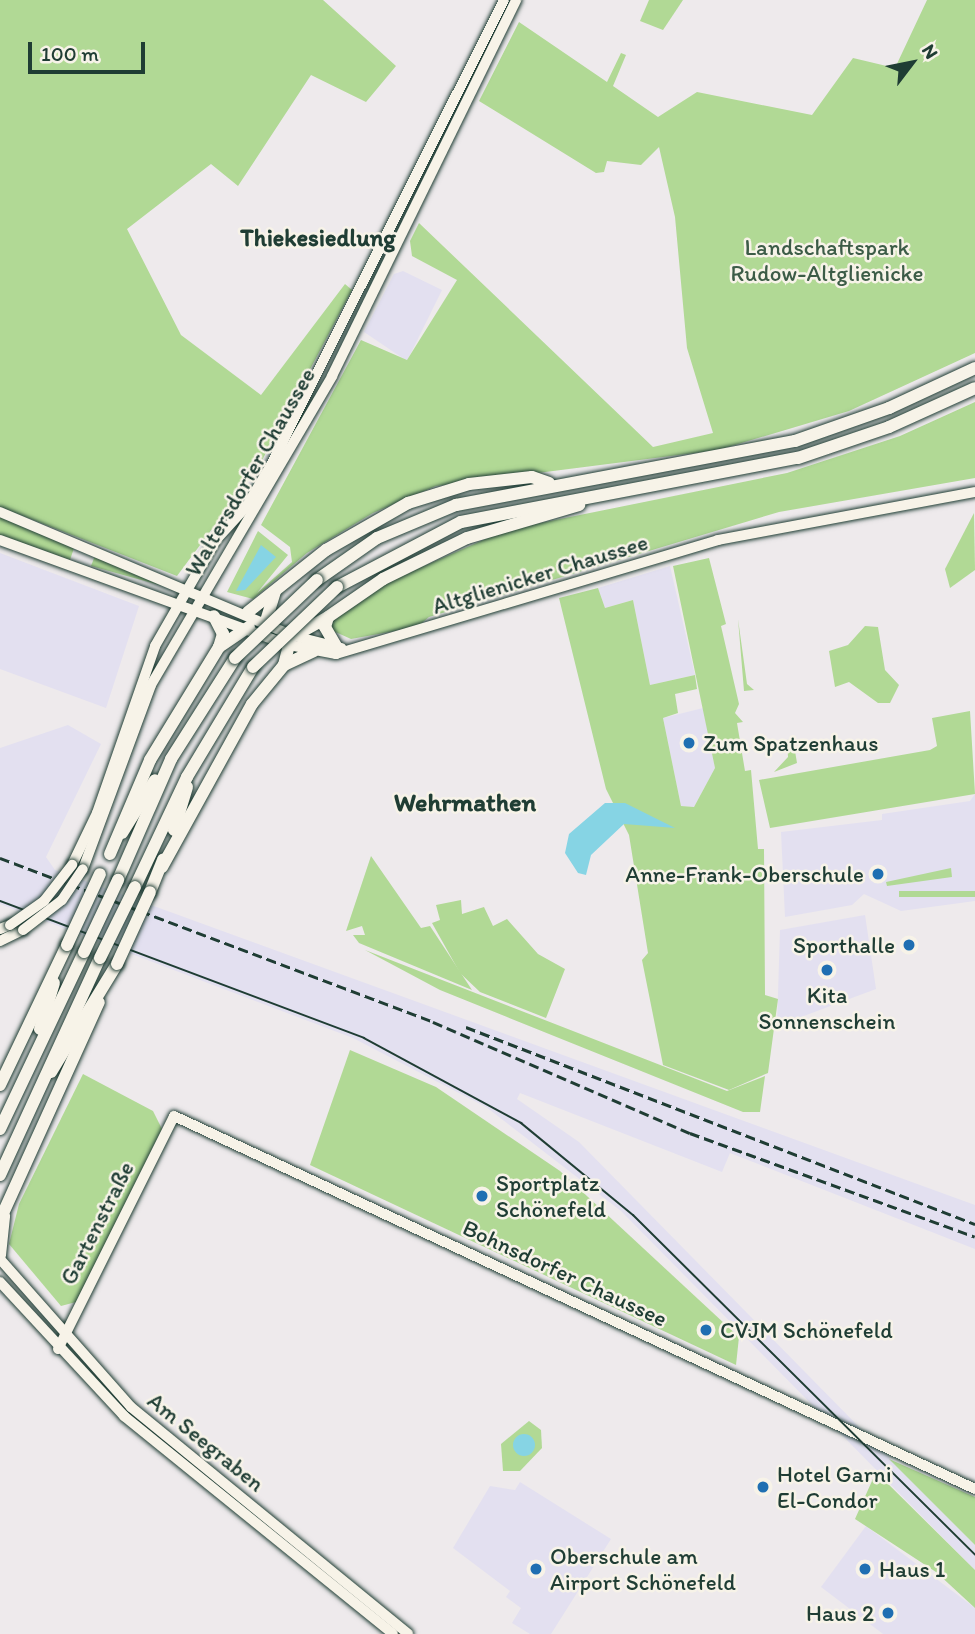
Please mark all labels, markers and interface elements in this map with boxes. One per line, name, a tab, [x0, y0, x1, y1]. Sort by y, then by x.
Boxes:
scale bar	[32, 28, 149, 72]
north arrow	[877, 28, 947, 98]
text: N	[917, 40, 943, 63]
text: 100 m	[41, 41, 99, 66]
district label: Thiekesiedlung	[240, 224, 396, 252]
park label: Landschaftspark Rudow-Altglienicke	[731, 233, 923, 287]
street label: Waltersdorfer Chaussee	[179, 363, 321, 581]
street label: Altglienicker Chaussee	[429, 528, 651, 620]
place label: Zum Spatzenhaus	[703, 729, 880, 757]
marker: Zum Spatzenhaus	[681, 735, 697, 751]
district label: Wehrmathen	[394, 787, 536, 819]
place label: Anne-Frank-Oberschule	[625, 860, 864, 888]
marker: Anne-Frank-Oberschule	[870, 866, 886, 882]
place label: Sporthalle	[793, 931, 895, 959]
marker: Sporthalle	[901, 937, 917, 953]
marker: Kita Sonnenschein	[819, 962, 835, 978]
place label: Kita Sonnenschein	[759, 981, 895, 1035]
street label: Gartenstraße	[54, 1157, 140, 1289]
place label: Sportplatz Schönefeld	[496, 1169, 606, 1223]
marker: Sportplatz Schönefeld	[474, 1188, 490, 1204]
street label: Bohnsdorfer Chaussee	[458, 1213, 672, 1333]
place label: CVJM Schönefeld	[720, 1316, 893, 1344]
marker: CVJM Schönefeld	[698, 1322, 714, 1338]
street label: Am Seegraben	[142, 1386, 270, 1498]
place label: Hotel Garni El-Condor	[777, 1460, 891, 1514]
marker: Hotel Garni El-Condor	[755, 1479, 771, 1495]
place label: Oberschule am Airport Schönefeld	[550, 1542, 736, 1596]
place label: Haus 1	[879, 1555, 946, 1583]
marker: Oberschule am Airport Schönefeld	[528, 1561, 544, 1577]
marker: Haus 1	[857, 1561, 873, 1577]
place label: Haus 2	[806, 1599, 874, 1627]
marker: Haus 2	[880, 1605, 896, 1621]

